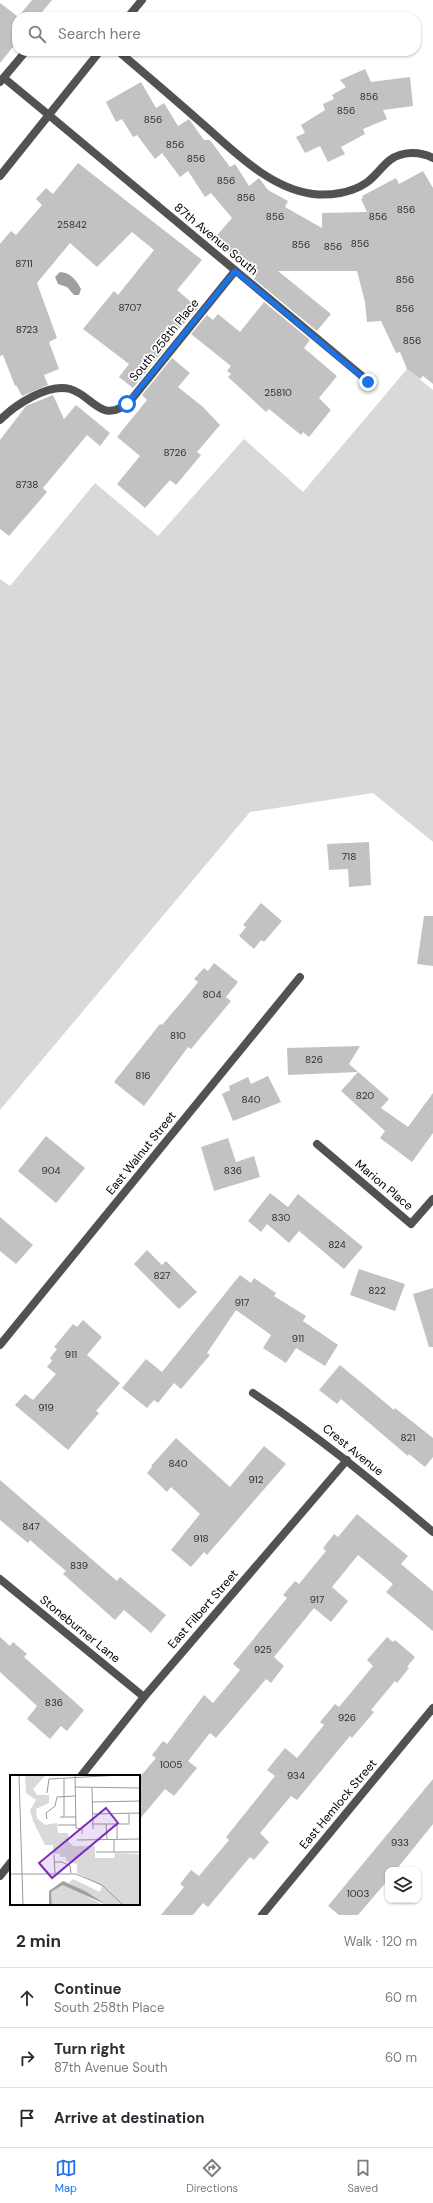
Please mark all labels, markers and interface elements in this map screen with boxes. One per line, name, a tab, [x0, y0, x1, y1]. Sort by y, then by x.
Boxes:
search box	[12, 12, 421, 56]
icon: search	[26, 23, 48, 45]
text: Search here	[58, 24, 141, 44]
house number: 856	[360, 90, 378, 103]
house number: 856	[337, 104, 355, 117]
house number: 856	[144, 113, 162, 126]
house number: 856	[166, 138, 184, 151]
house number: 856	[187, 152, 205, 165]
house number: 856	[217, 174, 235, 187]
house number: 856	[237, 191, 255, 204]
street label: 87th Avenue South	[171, 199, 261, 279]
house number: 856	[397, 203, 415, 216]
house number: 856	[266, 210, 284, 223]
house number: 856	[369, 210, 387, 223]
house number: 25842	[57, 218, 87, 231]
house number: 856	[351, 237, 369, 250]
house number: 856	[292, 238, 310, 251]
house number: 856	[324, 240, 342, 253]
house number: 8711	[15, 257, 33, 270]
house number: 856	[396, 273, 414, 286]
street label: South 258th Place	[126, 295, 202, 385]
house number: 8707	[118, 301, 142, 314]
house number: 856	[396, 302, 414, 315]
house number: 8723	[16, 323, 38, 336]
house number: 856	[403, 334, 421, 347]
route end	[359, 373, 377, 391]
house number: 25810	[264, 386, 292, 399]
route start	[118, 395, 136, 413]
house number: 8726	[164, 446, 186, 459]
house number: 8738	[16, 478, 38, 491]
house number: 718	[342, 850, 356, 863]
house number: 804	[203, 988, 222, 1001]
house number: 810	[170, 1029, 186, 1042]
house number: 826	[305, 1053, 323, 1066]
house number: 816	[135, 1069, 151, 1082]
house number: 820	[356, 1089, 374, 1102]
house number: 840	[242, 1093, 261, 1106]
street label: East Walnut Street	[102, 1108, 180, 1198]
street label: Marion Place	[352, 1156, 416, 1214]
house number: 904	[41, 1164, 61, 1177]
house number: 836	[224, 1164, 242, 1177]
house number: 830	[272, 1211, 291, 1224]
house number: 824	[328, 1238, 346, 1251]
house number: 827	[154, 1269, 170, 1282]
house number: 822	[368, 1284, 386, 1297]
house number: 917	[235, 1296, 249, 1309]
house number: 911	[292, 1332, 304, 1345]
house number: 911	[65, 1348, 77, 1361]
house number: 919	[38, 1401, 54, 1414]
street label: Crest Avenue	[319, 1420, 387, 1480]
house number: 821	[401, 1431, 415, 1444]
house number: 840	[169, 1457, 188, 1470]
house number: 912	[249, 1473, 264, 1486]
house number: 847	[22, 1520, 40, 1533]
house number: 918	[193, 1532, 209, 1545]
house number: 839	[70, 1559, 88, 1572]
street label: East Filbert Street	[164, 1566, 242, 1652]
street label: Stoneburner Lane	[36, 1592, 124, 1666]
house number: 917	[310, 1593, 324, 1606]
house number: 925	[254, 1643, 272, 1656]
house number: 836	[45, 1696, 63, 1709]
house number: 926	[338, 1711, 356, 1724]
street label: East Hemlock Street	[296, 1756, 380, 1852]
house number: 1005	[160, 1758, 182, 1771]
house number: 934	[287, 1769, 305, 1782]
inset map	[10, 1775, 140, 1905]
house number: 933	[391, 1836, 409, 1849]
map controls	[385, 1867, 421, 1903]
button: layers	[385, 1867, 421, 1903]
house number: 1003	[347, 1887, 369, 1900]
text: 2 min	[16, 1930, 61, 1952]
text: Walk · 120 m	[344, 1933, 417, 1950]
text: Continue	[54, 1979, 122, 1999]
icon: ahead	[16, 1987, 38, 2009]
text: 60 m	[385, 1989, 417, 2006]
text: South 258th Place	[54, 1999, 164, 2016]
text: Turn right	[54, 2039, 125, 2059]
icon: right	[16, 2047, 38, 2069]
text: 60 m	[385, 2049, 417, 2066]
text: 87th Avenue South	[54, 2059, 167, 2076]
icon: arrive	[16, 2107, 38, 2129]
text: Arrive at destination	[54, 2108, 205, 2128]
tab: Map	[55, 2157, 77, 2195]
tab: Directions	[186, 2157, 238, 2195]
tab: Saved	[347, 2157, 378, 2195]

